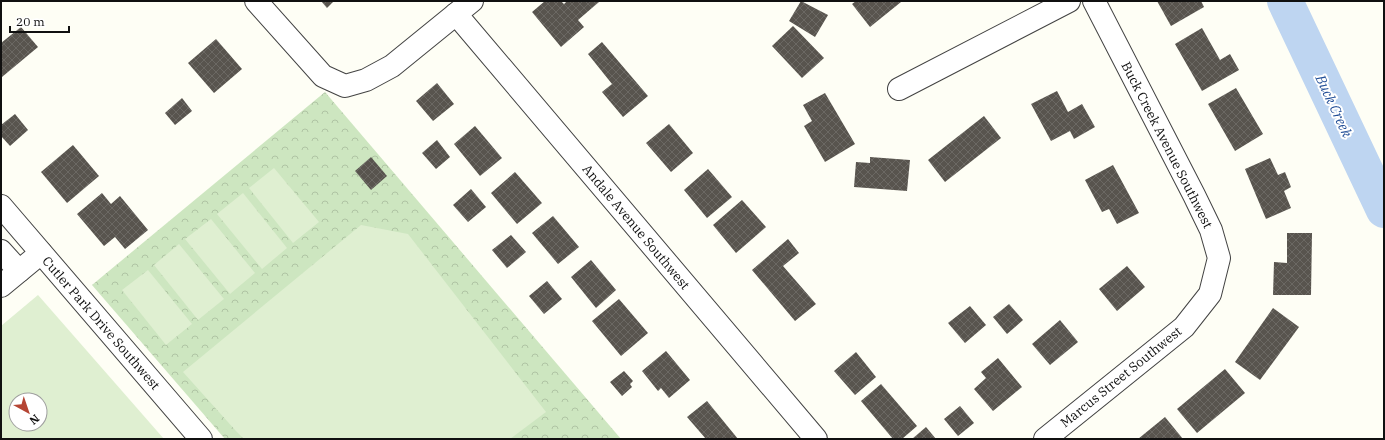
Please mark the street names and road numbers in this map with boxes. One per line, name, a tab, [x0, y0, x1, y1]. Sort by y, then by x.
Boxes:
street label: Buck Creek Avenue Southwest	[1118, 59, 1217, 231]
street label: Andale Avenue Southwest	[579, 161, 694, 293]
street label: Cutler Park Drive Southwest	[38, 253, 164, 394]
street label: Marcus Street Southwest	[1057, 323, 1185, 431]

